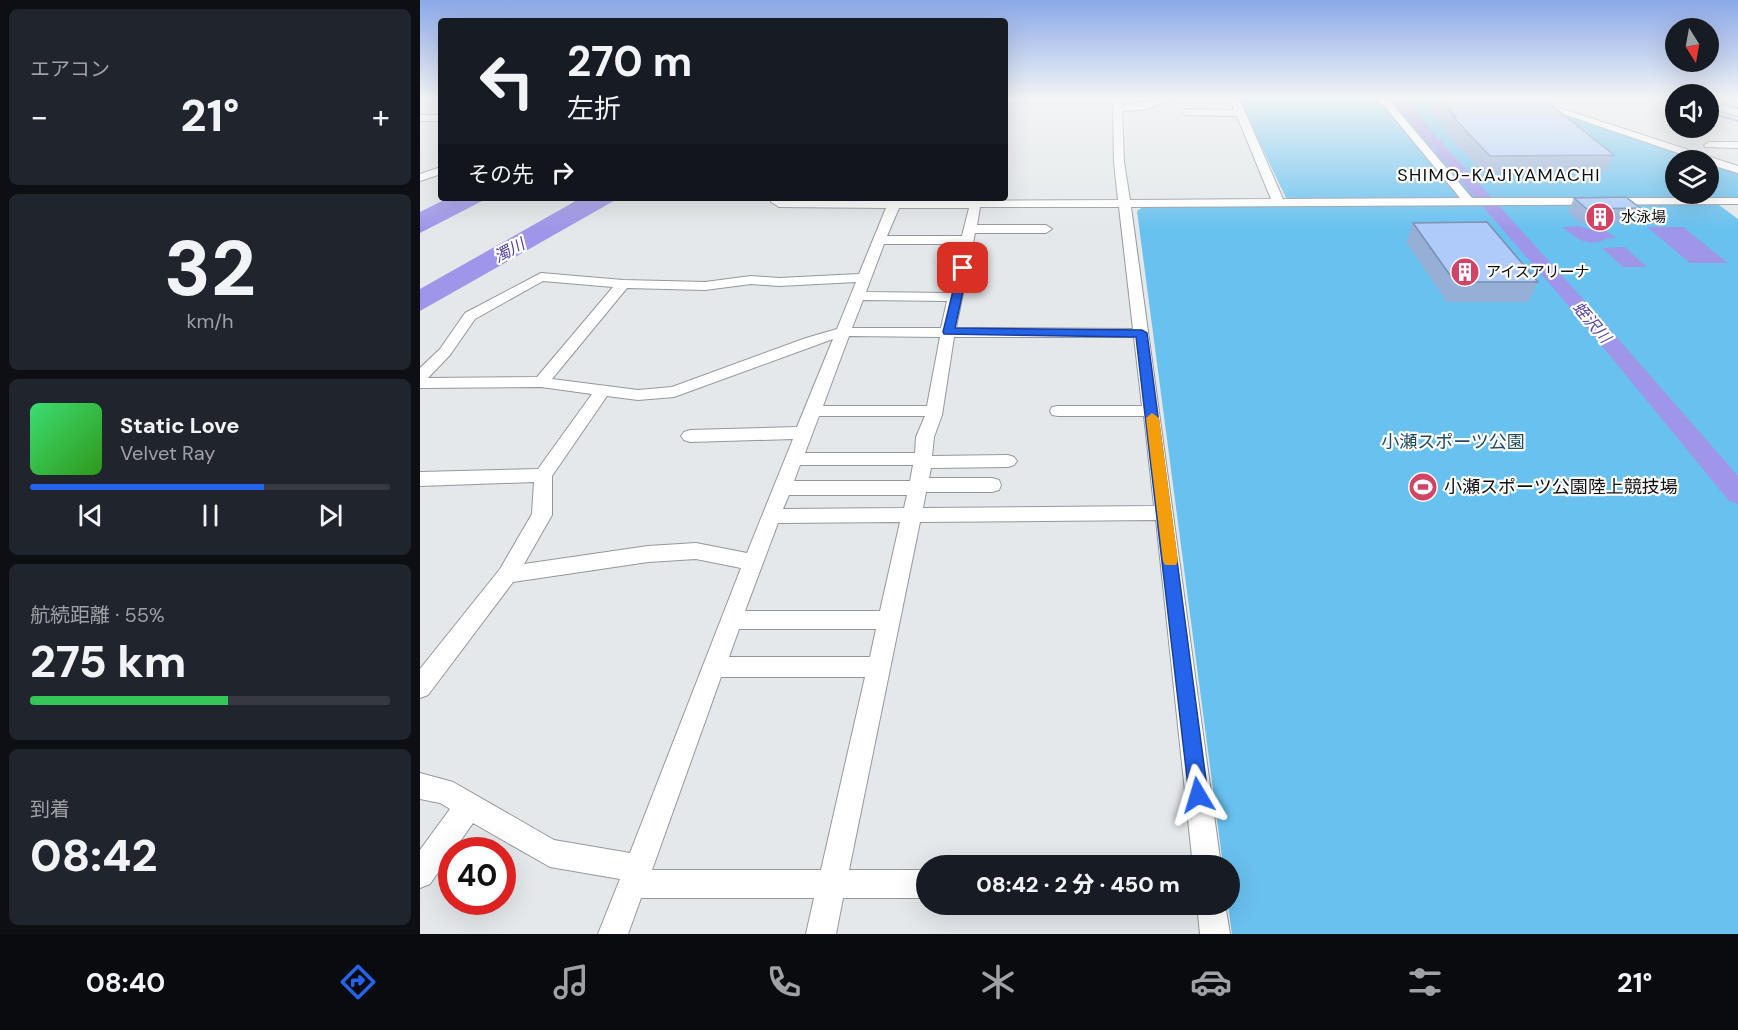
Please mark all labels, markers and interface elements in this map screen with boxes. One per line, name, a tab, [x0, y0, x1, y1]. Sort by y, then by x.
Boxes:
north arrow	[1665, 18, 1719, 72]
map controls	[1665, 18, 1719, 204]
text: 270 m	[567, 34, 692, 89]
icon: left	[468, 42, 546, 120]
text: エアコン	[30, 56, 110, 82]
button: sound	[1665, 84, 1719, 138]
text: 21°	[180, 86, 240, 145]
text: 左折	[567, 91, 621, 126]
text: −	[30, 95, 48, 138]
text: +	[372, 95, 390, 138]
button: layers	[1665, 150, 1719, 204]
icon: right	[546, 156, 579, 189]
text: その先	[468, 160, 534, 189]
district label: SHIMO-KAJIYAMACHI	[1397, 163, 1601, 187]
building icon: 水泳場	[1584, 201, 1616, 233]
place label: 水泳場	[1621, 207, 1666, 227]
text: 32	[164, 218, 256, 319]
water label: 濁川	[490, 233, 530, 267]
pin	[937, 242, 988, 293]
icon: arrive	[946, 251, 979, 284]
building icon: アイスアリーナ	[1449, 256, 1481, 288]
place label: アイスアリーナ	[1486, 262, 1590, 282]
water label: 蛭沢川	[1568, 297, 1617, 349]
text: km/h	[186, 308, 234, 334]
text: Static Love	[120, 411, 240, 440]
park label: 小瀬スポーツ公園	[1381, 430, 1525, 454]
text: Velvet Ray	[120, 440, 215, 466]
sports icon: 小瀬スポーツ公園陸上競技場	[1407, 471, 1439, 503]
place label: 小瀬スポーツ公園陸上競技場	[1444, 475, 1678, 499]
icon: previous	[74, 499, 107, 532]
icon: pause	[194, 499, 227, 532]
icon: next	[314, 499, 347, 532]
text: 航続距離 · 55%	[30, 602, 165, 628]
text: 275 km	[30, 632, 186, 691]
position arrow	[1166, 763, 1230, 827]
text: 到着	[30, 796, 70, 822]
text: 08:42	[30, 826, 158, 885]
speed limit sign: 40	[438, 837, 516, 915]
text: 08:42 · 2 分 · 450 m	[976, 870, 1180, 899]
icon: directions	[337, 961, 379, 1003]
icon: music	[550, 961, 592, 1003]
icon: phone	[763, 961, 805, 1003]
icon: climate	[977, 961, 1019, 1003]
icon: car	[1190, 961, 1232, 1003]
icon: filters	[1404, 961, 1446, 1003]
text: 08:40	[86, 965, 165, 1000]
text: 21°	[1617, 965, 1652, 1000]

